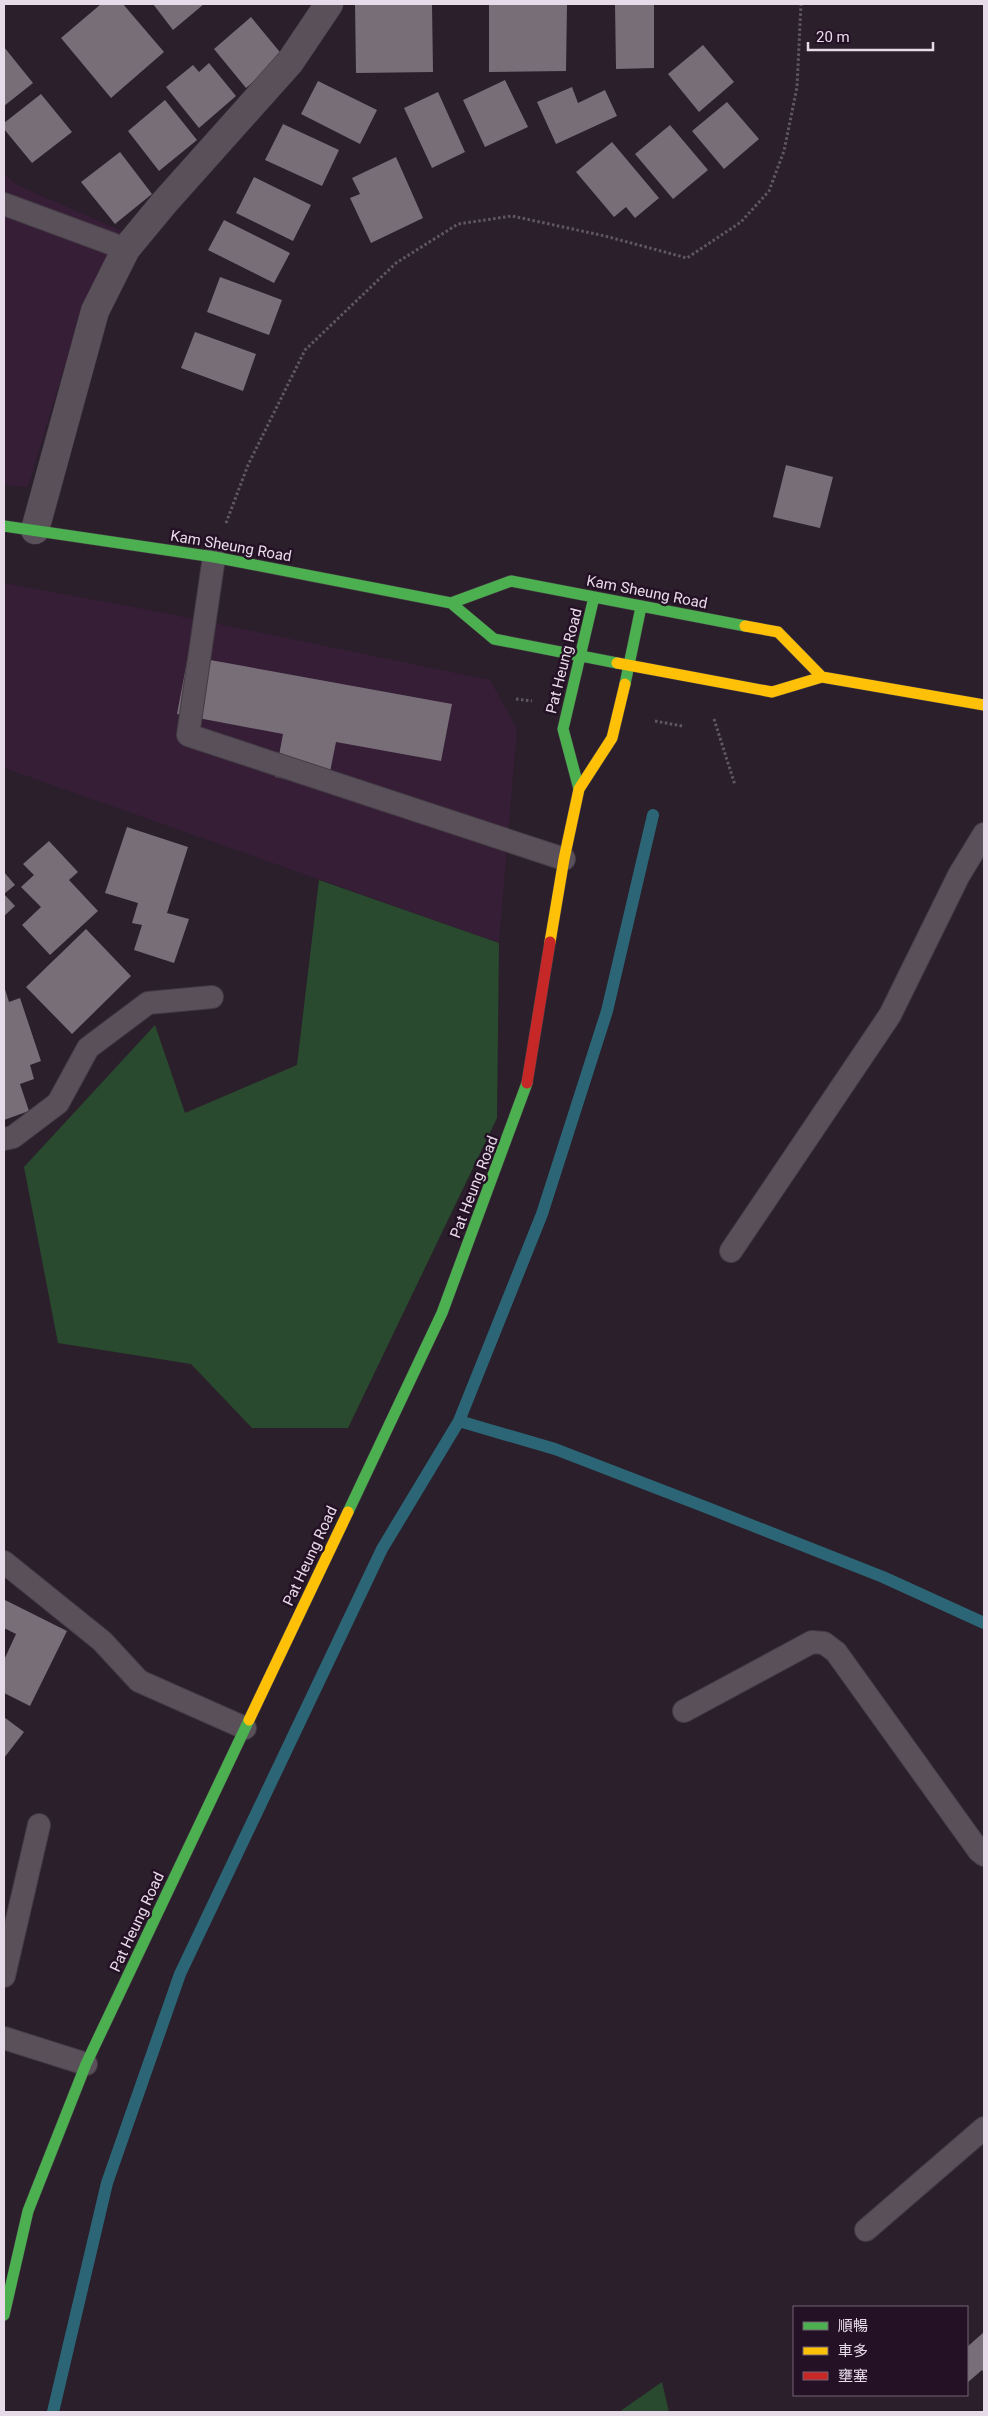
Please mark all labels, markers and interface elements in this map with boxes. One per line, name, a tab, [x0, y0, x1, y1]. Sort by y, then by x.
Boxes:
scale bar	[808, 20, 933, 52]
text: 20 m	[816, 28, 850, 46]
street label: Kam Sheung Road	[169, 526, 293, 566]
street label: Kam Sheung Road	[585, 571, 709, 613]
street label: Pat Heung Road	[542, 606, 586, 716]
street label: Pat Heung Road	[446, 1133, 502, 1241]
street label: Pat Heung Road	[279, 1503, 341, 1609]
street label: Pat Heung Road	[106, 1869, 168, 1975]
legend	[793, 2306, 968, 2396]
text: 順暢	[838, 2317, 868, 2335]
text: 車多	[838, 2342, 868, 2360]
text: 壅塞	[838, 2367, 868, 2385]

